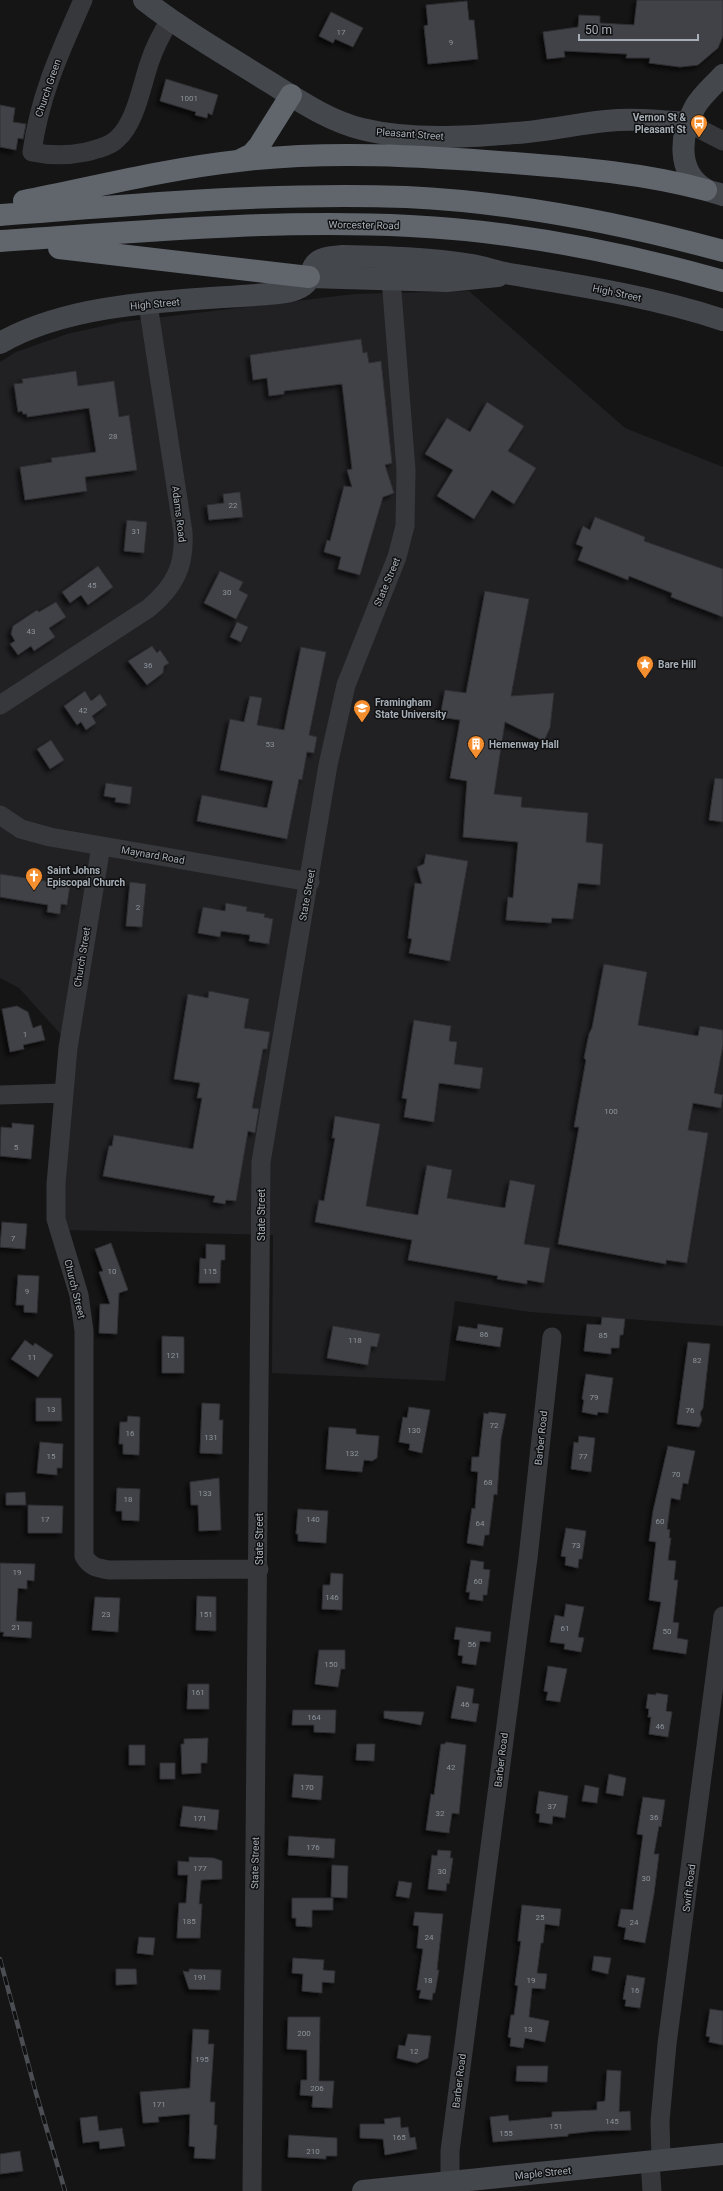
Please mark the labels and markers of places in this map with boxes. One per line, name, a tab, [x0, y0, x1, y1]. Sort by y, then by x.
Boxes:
place label: Vernon St & Pleasant St	[633, 112, 687, 135]
bus stop icon: Vernon St & Pleasant St	[689, 113, 709, 138]
place icon: Bare Hill	[635, 654, 655, 679]
place label: Bare Hill	[658, 659, 697, 670]
place label: Framingham State University	[375, 697, 447, 720]
school or university icon: Framingham State University	[352, 698, 372, 723]
building icon: Hemenway Hall	[466, 734, 486, 759]
place label: Hemenway Hall	[489, 739, 559, 750]
place label: Saint Johns Episcopal Church	[47, 865, 126, 888]
church icon: Saint Johns Episcopal Church	[24, 866, 44, 891]

